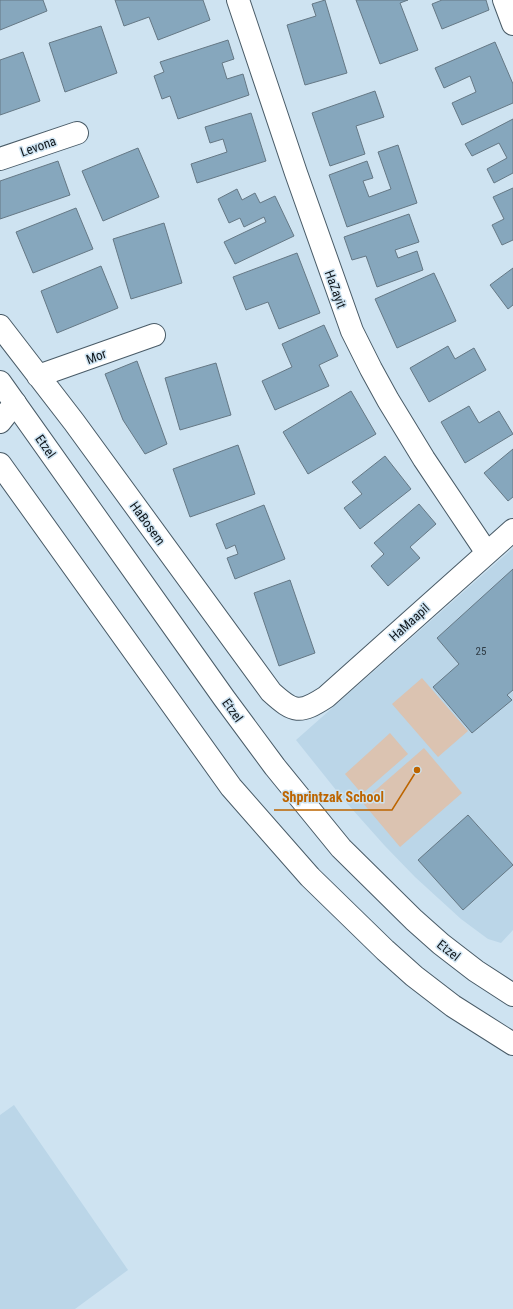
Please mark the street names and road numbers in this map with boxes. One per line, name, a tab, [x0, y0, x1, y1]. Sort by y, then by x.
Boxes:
street label: Levona	[18, 133, 58, 160]
street label: HaZayit	[322, 268, 349, 310]
street label: Mor	[84, 346, 108, 367]
street label: Etzel	[32, 432, 59, 461]
street label: HaBosem	[127, 499, 168, 548]
street label: HaMaapil	[386, 600, 433, 644]
street label: Etzel	[219, 696, 246, 725]
street label: Etzel	[434, 937, 463, 964]

